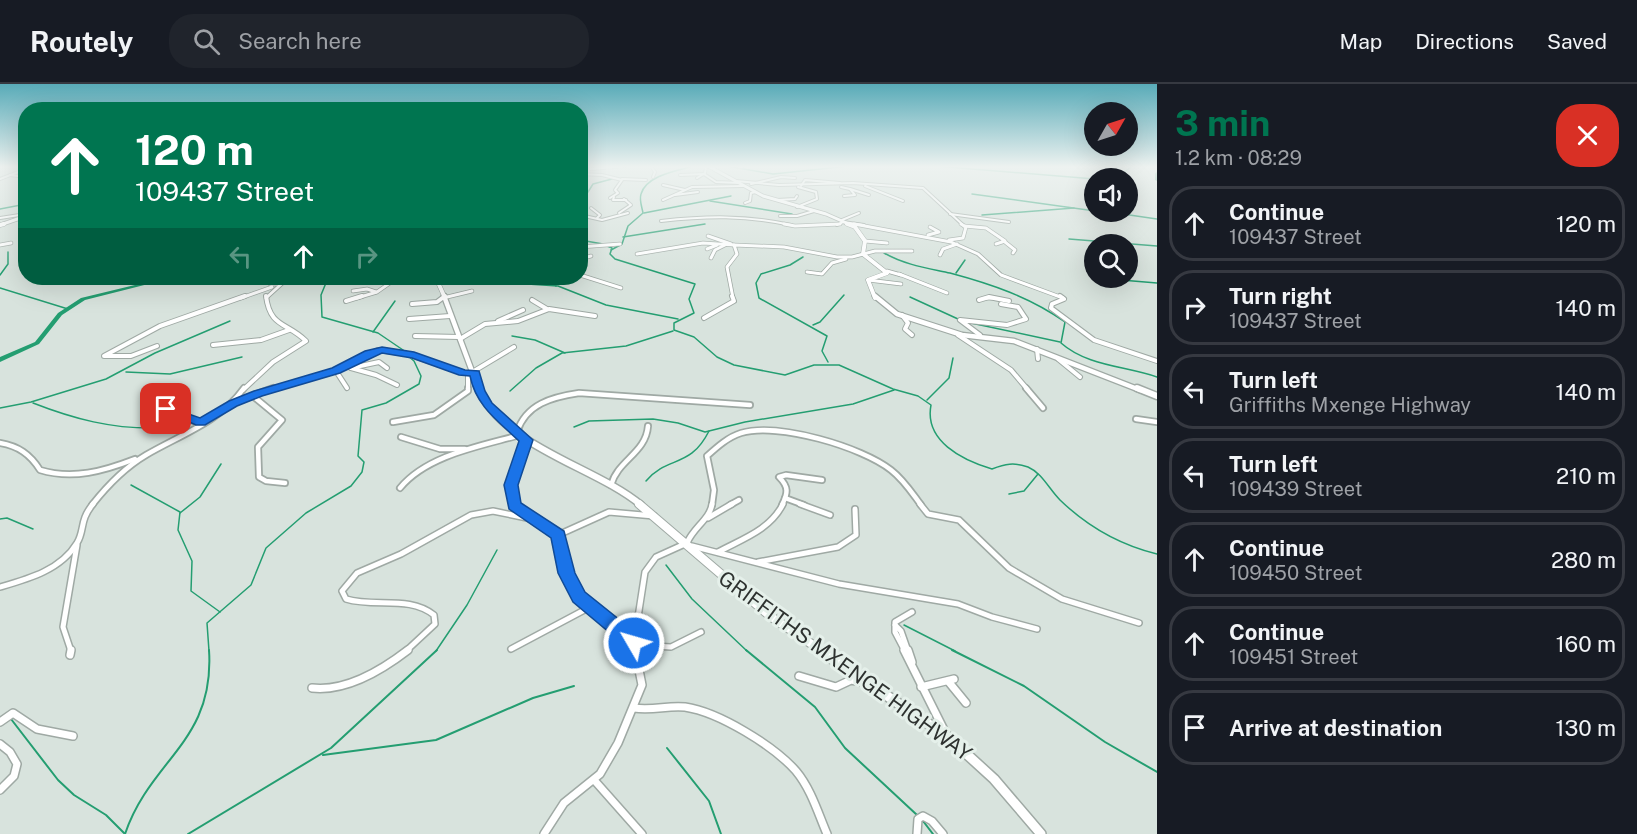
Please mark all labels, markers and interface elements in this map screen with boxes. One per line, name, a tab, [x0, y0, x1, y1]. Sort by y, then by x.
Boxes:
search box	[169, 14, 589, 68]
text: Routely	[30, 25, 133, 58]
icon: search	[190, 25, 223, 58]
text: Search here	[238, 28, 362, 54]
text: Map	[1340, 29, 1382, 54]
text: Directions	[1415, 29, 1514, 54]
text: Saved	[1547, 29, 1607, 54]
north arrow	[1084, 102, 1138, 156]
map controls	[1084, 102, 1138, 288]
text: 3 min	[1175, 102, 1270, 144]
button: close	[1556, 104, 1619, 167]
text: 120 m	[135, 125, 254, 174]
icon: ahead	[36, 126, 114, 204]
text: 1.2 km · 08:29	[1175, 146, 1302, 170]
button: sound	[1084, 168, 1138, 222]
text: 109437 Street	[135, 175, 314, 207]
text: Continue	[1229, 199, 1324, 225]
icon: ahead	[1178, 207, 1211, 240]
text: 120 m	[1556, 211, 1616, 237]
text: 109437 Street	[1229, 225, 1362, 249]
button: search	[1084, 234, 1138, 288]
icon: left	[224, 240, 257, 273]
icon: ahead	[287, 240, 320, 273]
icon: right	[350, 240, 383, 273]
text: Turn right	[1229, 283, 1332, 309]
icon: right	[1178, 291, 1211, 324]
text: 140 m	[1555, 295, 1616, 321]
text: 109437 Street	[1229, 309, 1362, 333]
text: Turn left	[1229, 367, 1318, 393]
icon: left	[1178, 375, 1211, 408]
text: 140 m	[1555, 379, 1616, 405]
pin	[140, 383, 191, 434]
icon: arrive	[149, 392, 182, 425]
text: Griffiths Mxenge Highway	[1229, 393, 1471, 417]
text: Turn left	[1229, 451, 1318, 477]
icon: left	[1178, 459, 1211, 492]
text: 210 m	[1556, 463, 1616, 489]
text: 109439 Street	[1229, 477, 1363, 501]
text: Continue	[1229, 535, 1324, 561]
icon: ahead	[1178, 543, 1211, 576]
text: 280 m	[1551, 547, 1616, 573]
text: 109450 Street	[1229, 561, 1362, 585]
street label: GRIFFITHS MXENGE HIGHWAY	[714, 565, 977, 766]
position arrow	[602, 611, 666, 675]
text: Continue	[1229, 619, 1324, 645]
icon: ahead	[1178, 627, 1211, 660]
text: 160 m	[1556, 631, 1616, 657]
text: 109451 Street	[1229, 645, 1358, 669]
icon: arrive	[1178, 711, 1211, 744]
text: Arrive at destination	[1229, 715, 1442, 741]
text: 130 m	[1555, 715, 1616, 741]

